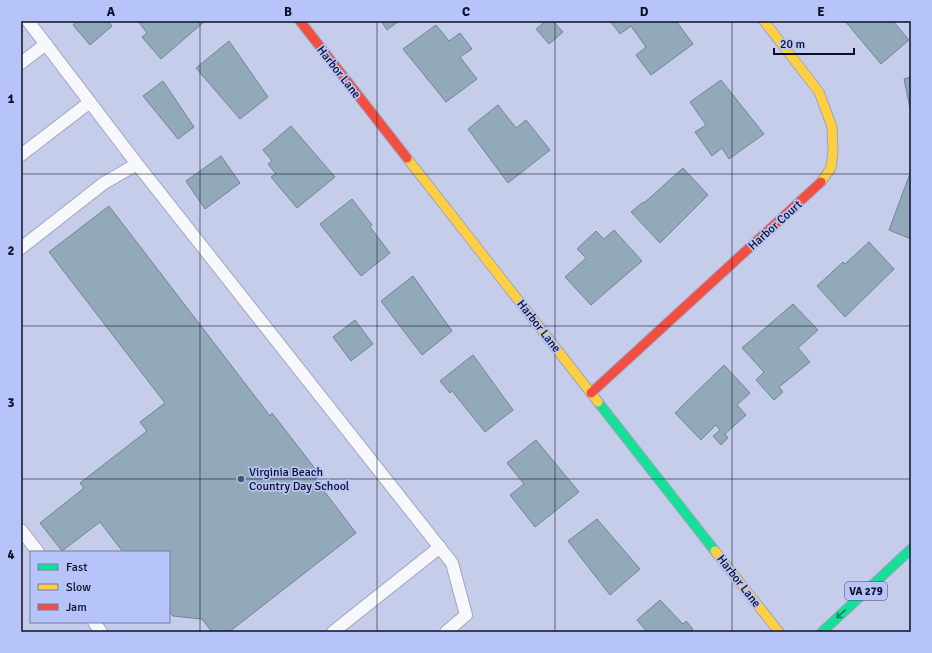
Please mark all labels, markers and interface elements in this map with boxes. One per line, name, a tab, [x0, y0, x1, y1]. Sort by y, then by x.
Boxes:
text: A	[107, 4, 116, 20]
text: B	[284, 4, 292, 20]
text: C	[462, 4, 470, 20]
text: D	[640, 4, 649, 20]
text: E	[817, 4, 825, 20]
scale bar	[774, 30, 854, 56]
text: 20 m	[780, 37, 805, 52]
street label: Harbor Lane	[313, 43, 364, 102]
text: 1	[7, 91, 15, 107]
street label: Harbor Court	[745, 197, 805, 253]
text: 2	[7, 243, 15, 259]
street label: Harbor Lane	[513, 297, 564, 356]
text: 3	[7, 395, 15, 411]
place label: Virginia Beach Country Day School	[249, 465, 350, 494]
marker: Virginia Beach Country Day School	[236, 474, 246, 484]
text: 4	[7, 547, 15, 563]
legend	[30, 551, 170, 623]
street label: Harbor Lane	[713, 552, 764, 611]
text: Fast	[66, 560, 87, 575]
text: Slow	[66, 580, 91, 595]
road number: VA 279	[845, 582, 887, 600]
text: Jam	[66, 600, 87, 615]
one-way arrow	[836, 609, 846, 619]

